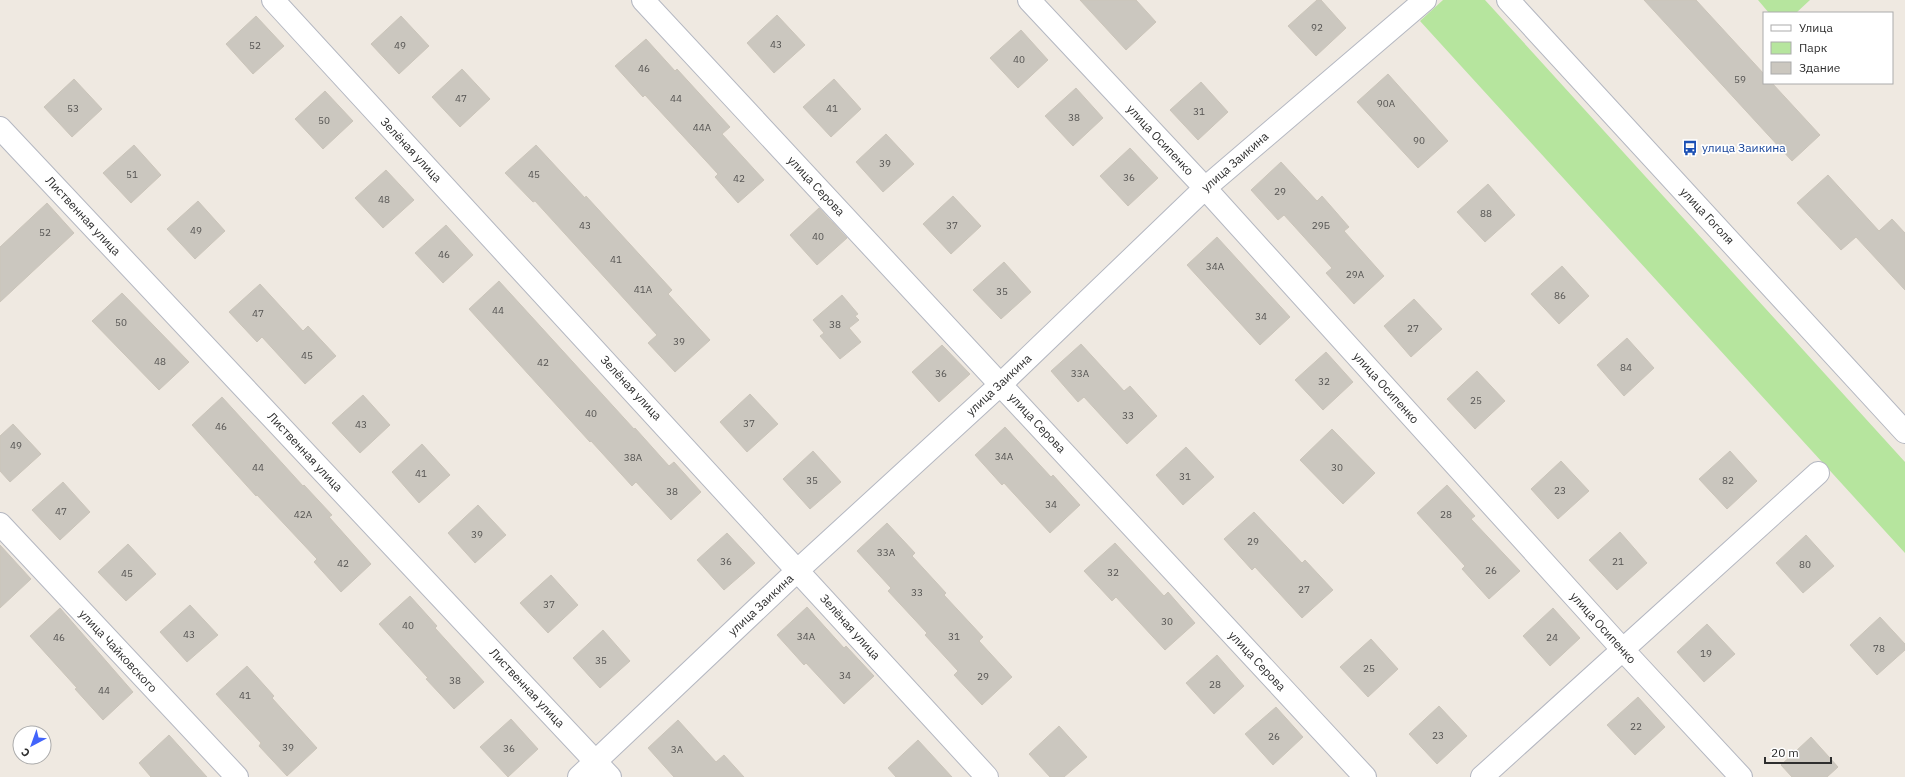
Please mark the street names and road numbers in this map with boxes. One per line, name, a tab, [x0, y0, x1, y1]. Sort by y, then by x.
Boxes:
street label: улица Осипенко	[1124, 101, 1197, 178]
street label: Зелёная улица	[378, 114, 446, 186]
street label: улица Заикина	[1198, 128, 1272, 195]
street label: улица Серова	[785, 152, 848, 219]
street label: Лиственная улица	[43, 173, 124, 259]
street label: улица Гоголя	[1677, 184, 1738, 247]
street label: улица Осипенко	[1350, 349, 1423, 427]
street label: улица Заикина	[963, 350, 1035, 419]
street label: Зелёная улица	[598, 352, 666, 424]
street label: улица Серова	[1006, 389, 1069, 456]
street label: Лиственная улица	[265, 409, 346, 495]
street label: улица Заикина	[725, 570, 797, 639]
street label: улица Осипенко	[1567, 589, 1640, 667]
street label: Зелёная улица	[817, 591, 884, 663]
street label: улица Чайковского	[76, 606, 161, 695]
street label: улица Серова	[1226, 627, 1289, 694]
street label: Лиственная улица	[487, 645, 568, 731]

